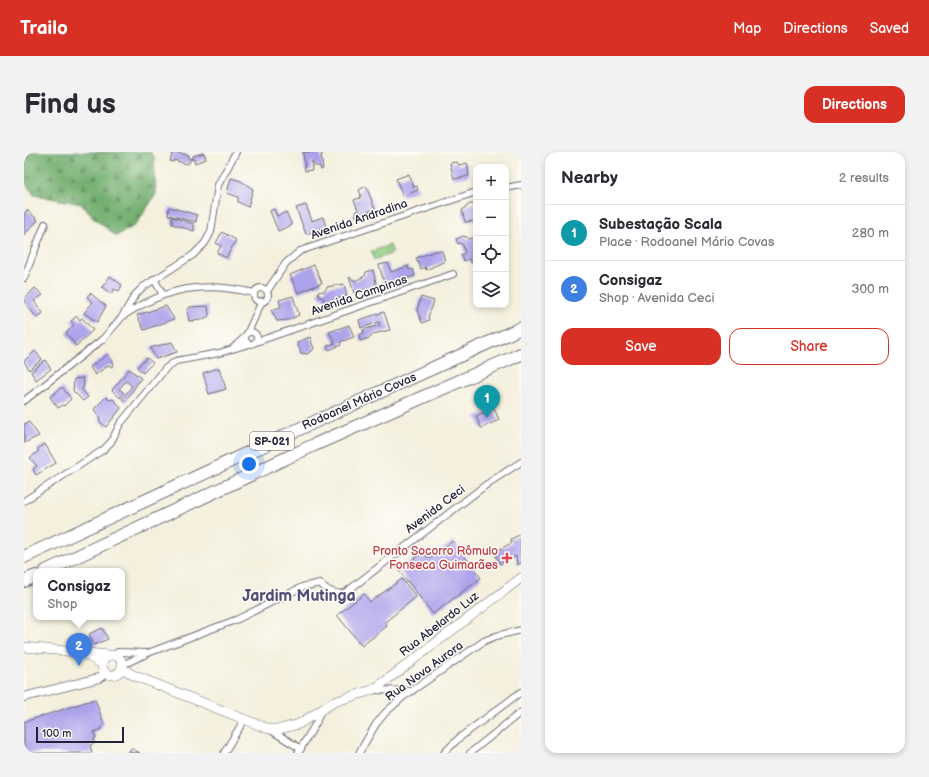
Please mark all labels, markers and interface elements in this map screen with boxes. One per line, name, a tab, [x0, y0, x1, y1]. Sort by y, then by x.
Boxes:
text: Trailo	[20, 17, 68, 40]
text: Map	[733, 20, 761, 37]
text: Directions	[783, 20, 848, 37]
text: Saved	[870, 20, 909, 37]
button: Directions	[804, 86, 905, 123]
text: Find us	[24, 88, 116, 121]
map controls	[473, 164, 509, 308]
button: +	[473, 164, 509, 200]
text: Nearby	[561, 168, 618, 188]
text: 2 results	[839, 170, 889, 186]
street label: Avenida Andradina	[309, 196, 410, 243]
button: −	[473, 200, 509, 236]
text: Subestação Scala	[599, 215, 722, 234]
text: 1	[571, 225, 577, 241]
text: 280 m	[852, 225, 889, 241]
text: Place · Rodoanel Mário Covas	[599, 234, 774, 250]
button: locate	[473, 236, 509, 272]
text: Consigaz	[599, 271, 662, 290]
street label: Avenida Campinas	[309, 272, 409, 319]
button: layers	[473, 272, 509, 308]
text: 2	[570, 281, 578, 297]
text: 300 m	[851, 281, 889, 297]
text: Shop · Avenida Ceci	[599, 290, 714, 306]
button: Save	[561, 328, 721, 365]
button: Share	[729, 328, 889, 365]
street label: Rodoanel Mário Covas	[300, 369, 419, 433]
pin: 1	[474, 385, 500, 418]
road number: SP-021	[250, 432, 294, 450]
your location	[239, 454, 259, 474]
street label: Avenida Ceci	[402, 482, 468, 537]
place label: Pronto Socorro Rômulo Fonseca Guimarães	[373, 544, 498, 573]
marker: Pronto Socorro Rômulo Fonseca Guimarães	[501, 552, 513, 564]
popup	[33, 568, 125, 620]
text: Consigaz	[47, 577, 111, 596]
district label: Jardim Mutinga	[242, 587, 356, 606]
street label: Rua Abelardo Luz	[397, 589, 482, 660]
text: Shop	[47, 596, 77, 612]
pin: 2	[66, 633, 92, 666]
street label: Rua Nova Aurora	[383, 638, 466, 705]
scale bar	[36, 725, 124, 744]
text: 100 m	[42, 727, 71, 740]

